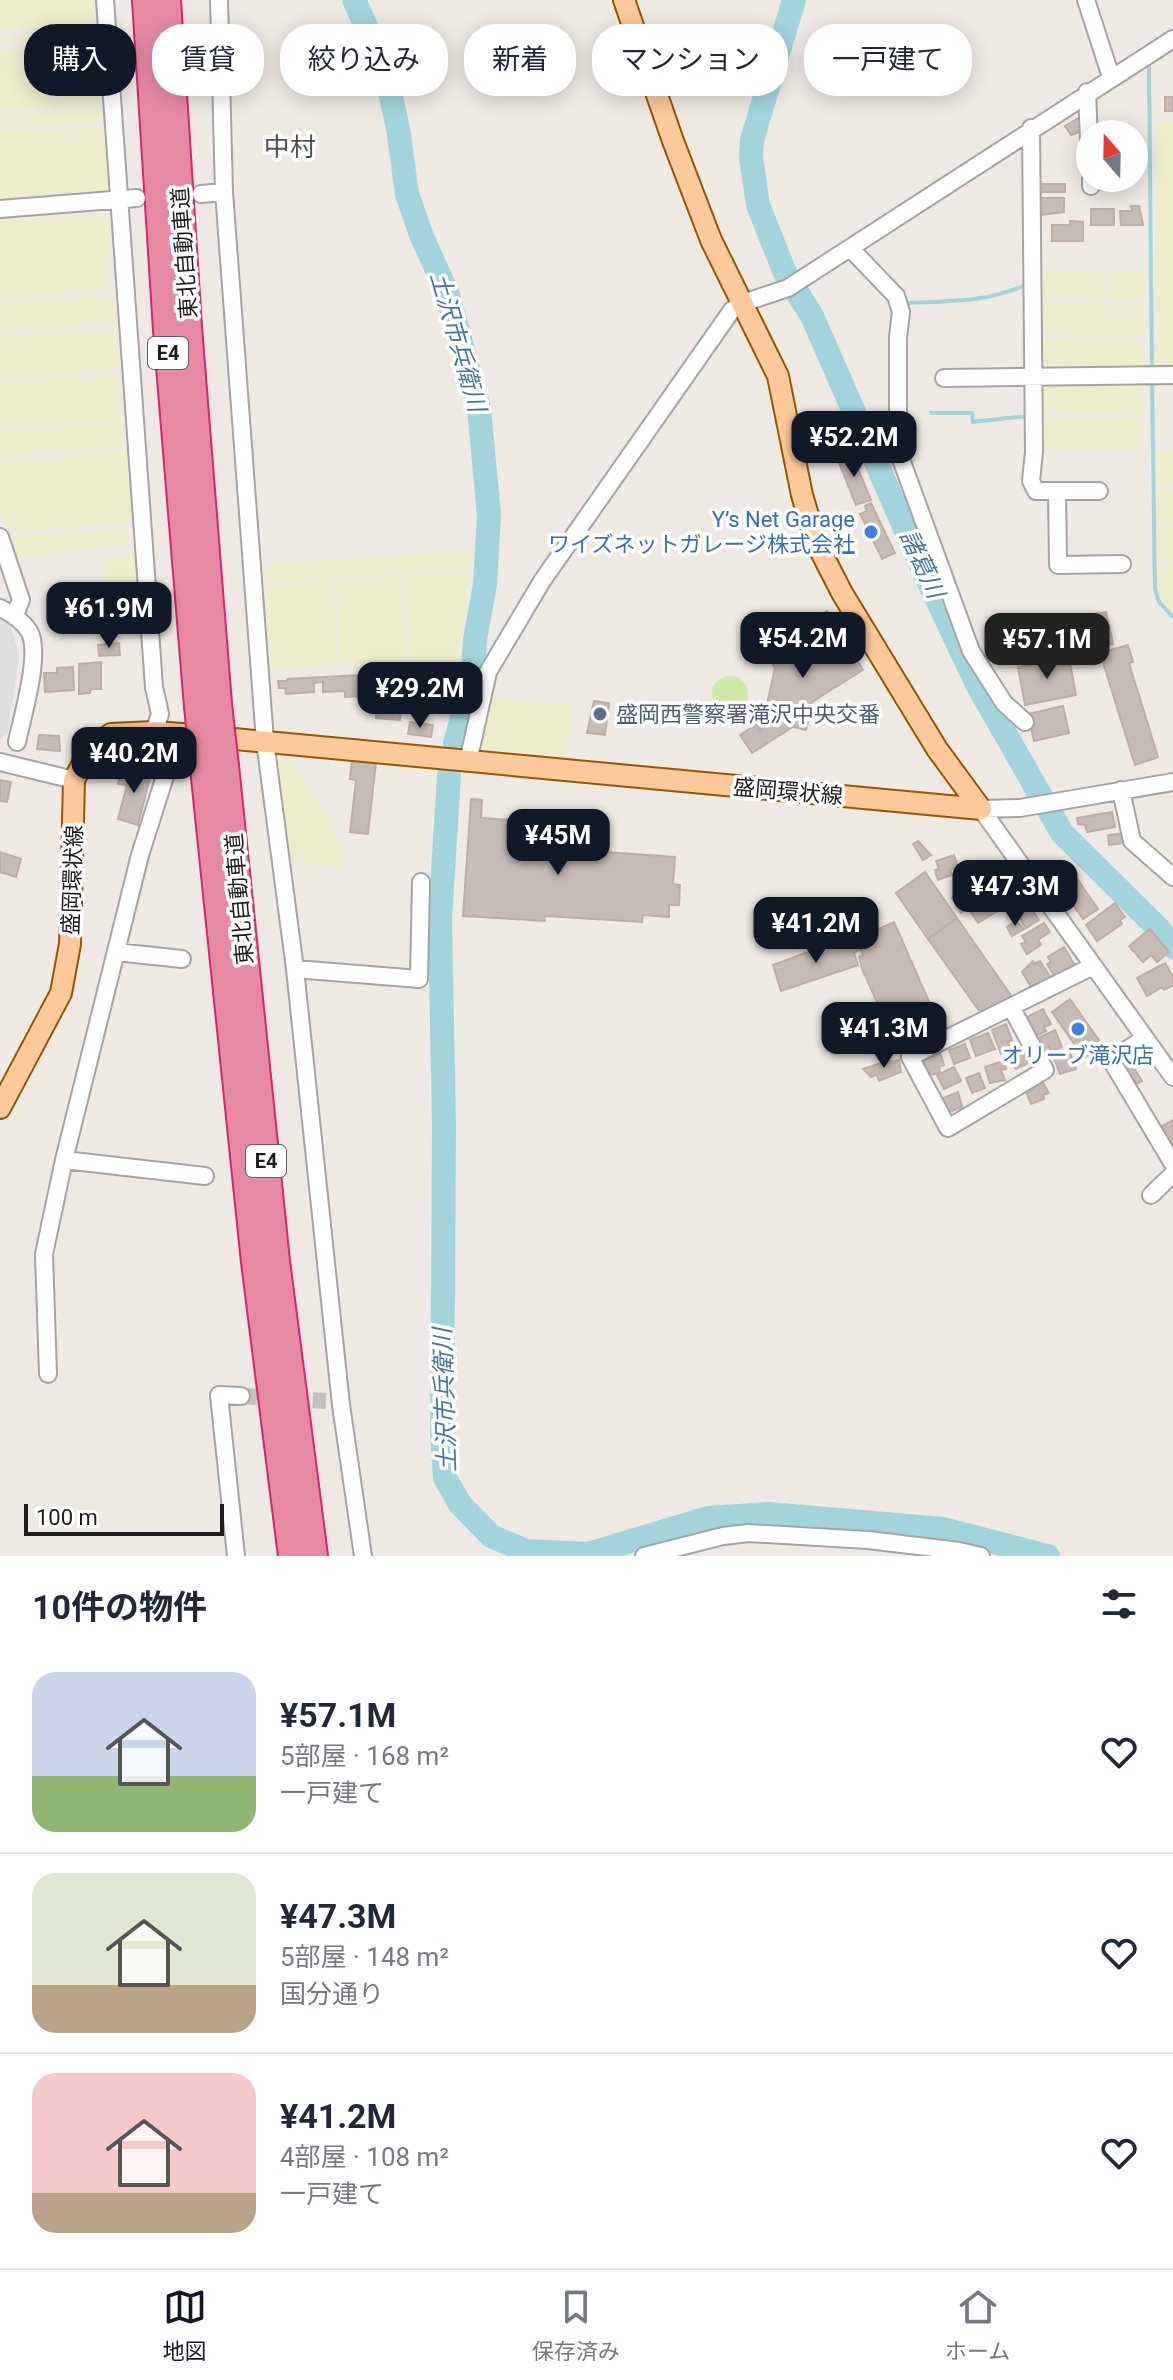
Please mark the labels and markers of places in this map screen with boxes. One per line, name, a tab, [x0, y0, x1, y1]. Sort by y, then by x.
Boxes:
pin: ¥52.2M	[789, 411, 919, 479]
place label: Y’s Net Garage ワイズネットガレージ株式会社	[548, 507, 855, 557]
marker: Y’s Net Garage ワイズネットガレージ株式会社	[862, 523, 880, 541]
pin: ¥61.9M	[44, 582, 174, 650]
pin: ¥54.2M	[738, 612, 868, 680]
pin: ¥57.1M	[982, 613, 1112, 681]
pin: ¥29.2M	[355, 662, 485, 730]
place label: 盛岡西警察署滝沢中央交番	[616, 702, 880, 727]
marker: 盛岡西警察署滝沢中央交番	[591, 705, 609, 723]
pin: ¥40.2M	[69, 727, 199, 795]
pin: ¥45M	[511, 809, 605, 877]
pin: ¥47.3M	[950, 860, 1080, 928]
pin: ¥41.2M	[751, 897, 881, 965]
pin: ¥41.3M	[819, 1002, 949, 1070]
marker: オリーブ滝沢店	[1069, 1020, 1087, 1038]
place label: オリーブ滝沢店	[1002, 1043, 1154, 1068]

